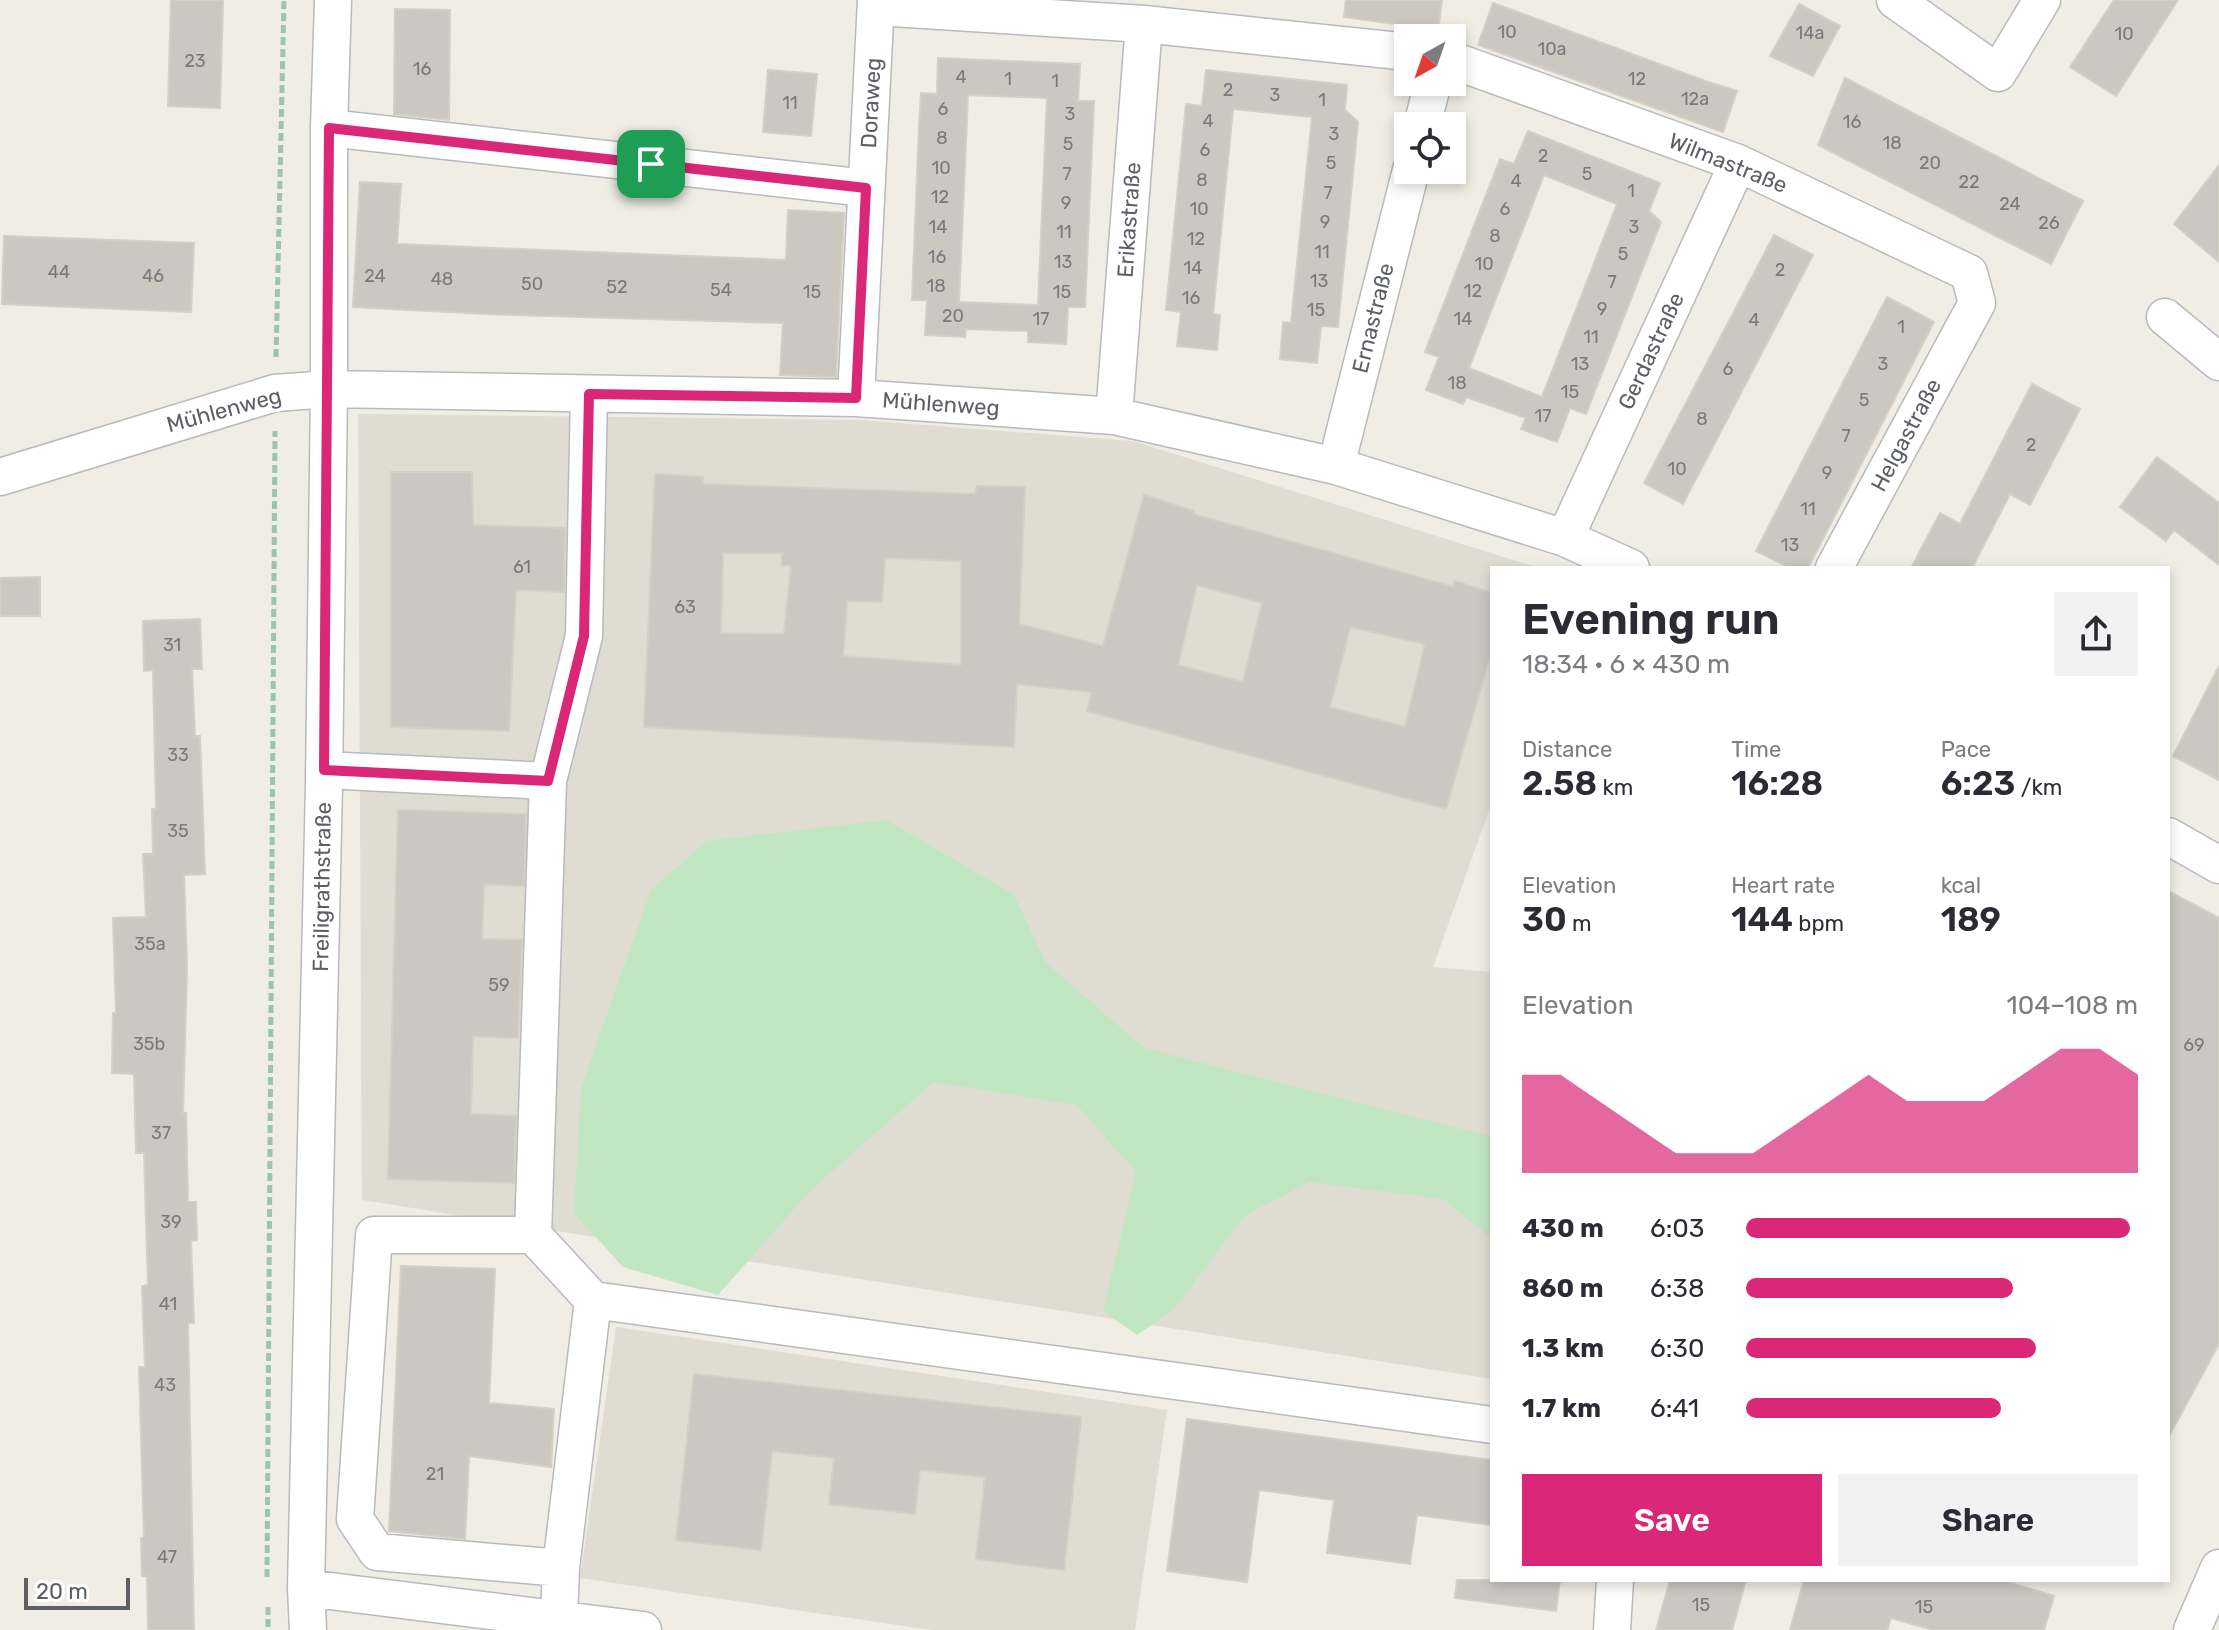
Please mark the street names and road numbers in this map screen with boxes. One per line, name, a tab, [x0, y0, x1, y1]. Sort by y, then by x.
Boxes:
street label: Doraweg	[855, 57, 887, 149]
street label: Wilmastraße	[1665, 127, 1791, 199]
street label: Erikastraße	[1111, 161, 1147, 279]
street label: Ernastraße	[1346, 260, 1400, 376]
street label: Gerdastraße	[1612, 288, 1690, 414]
street label: Helgastraße	[1865, 374, 1947, 496]
street label: Mühlenweg	[164, 382, 284, 438]
street label: Mühlenweg	[881, 386, 1001, 422]
street label: Freiligrathstraße	[307, 802, 337, 972]

